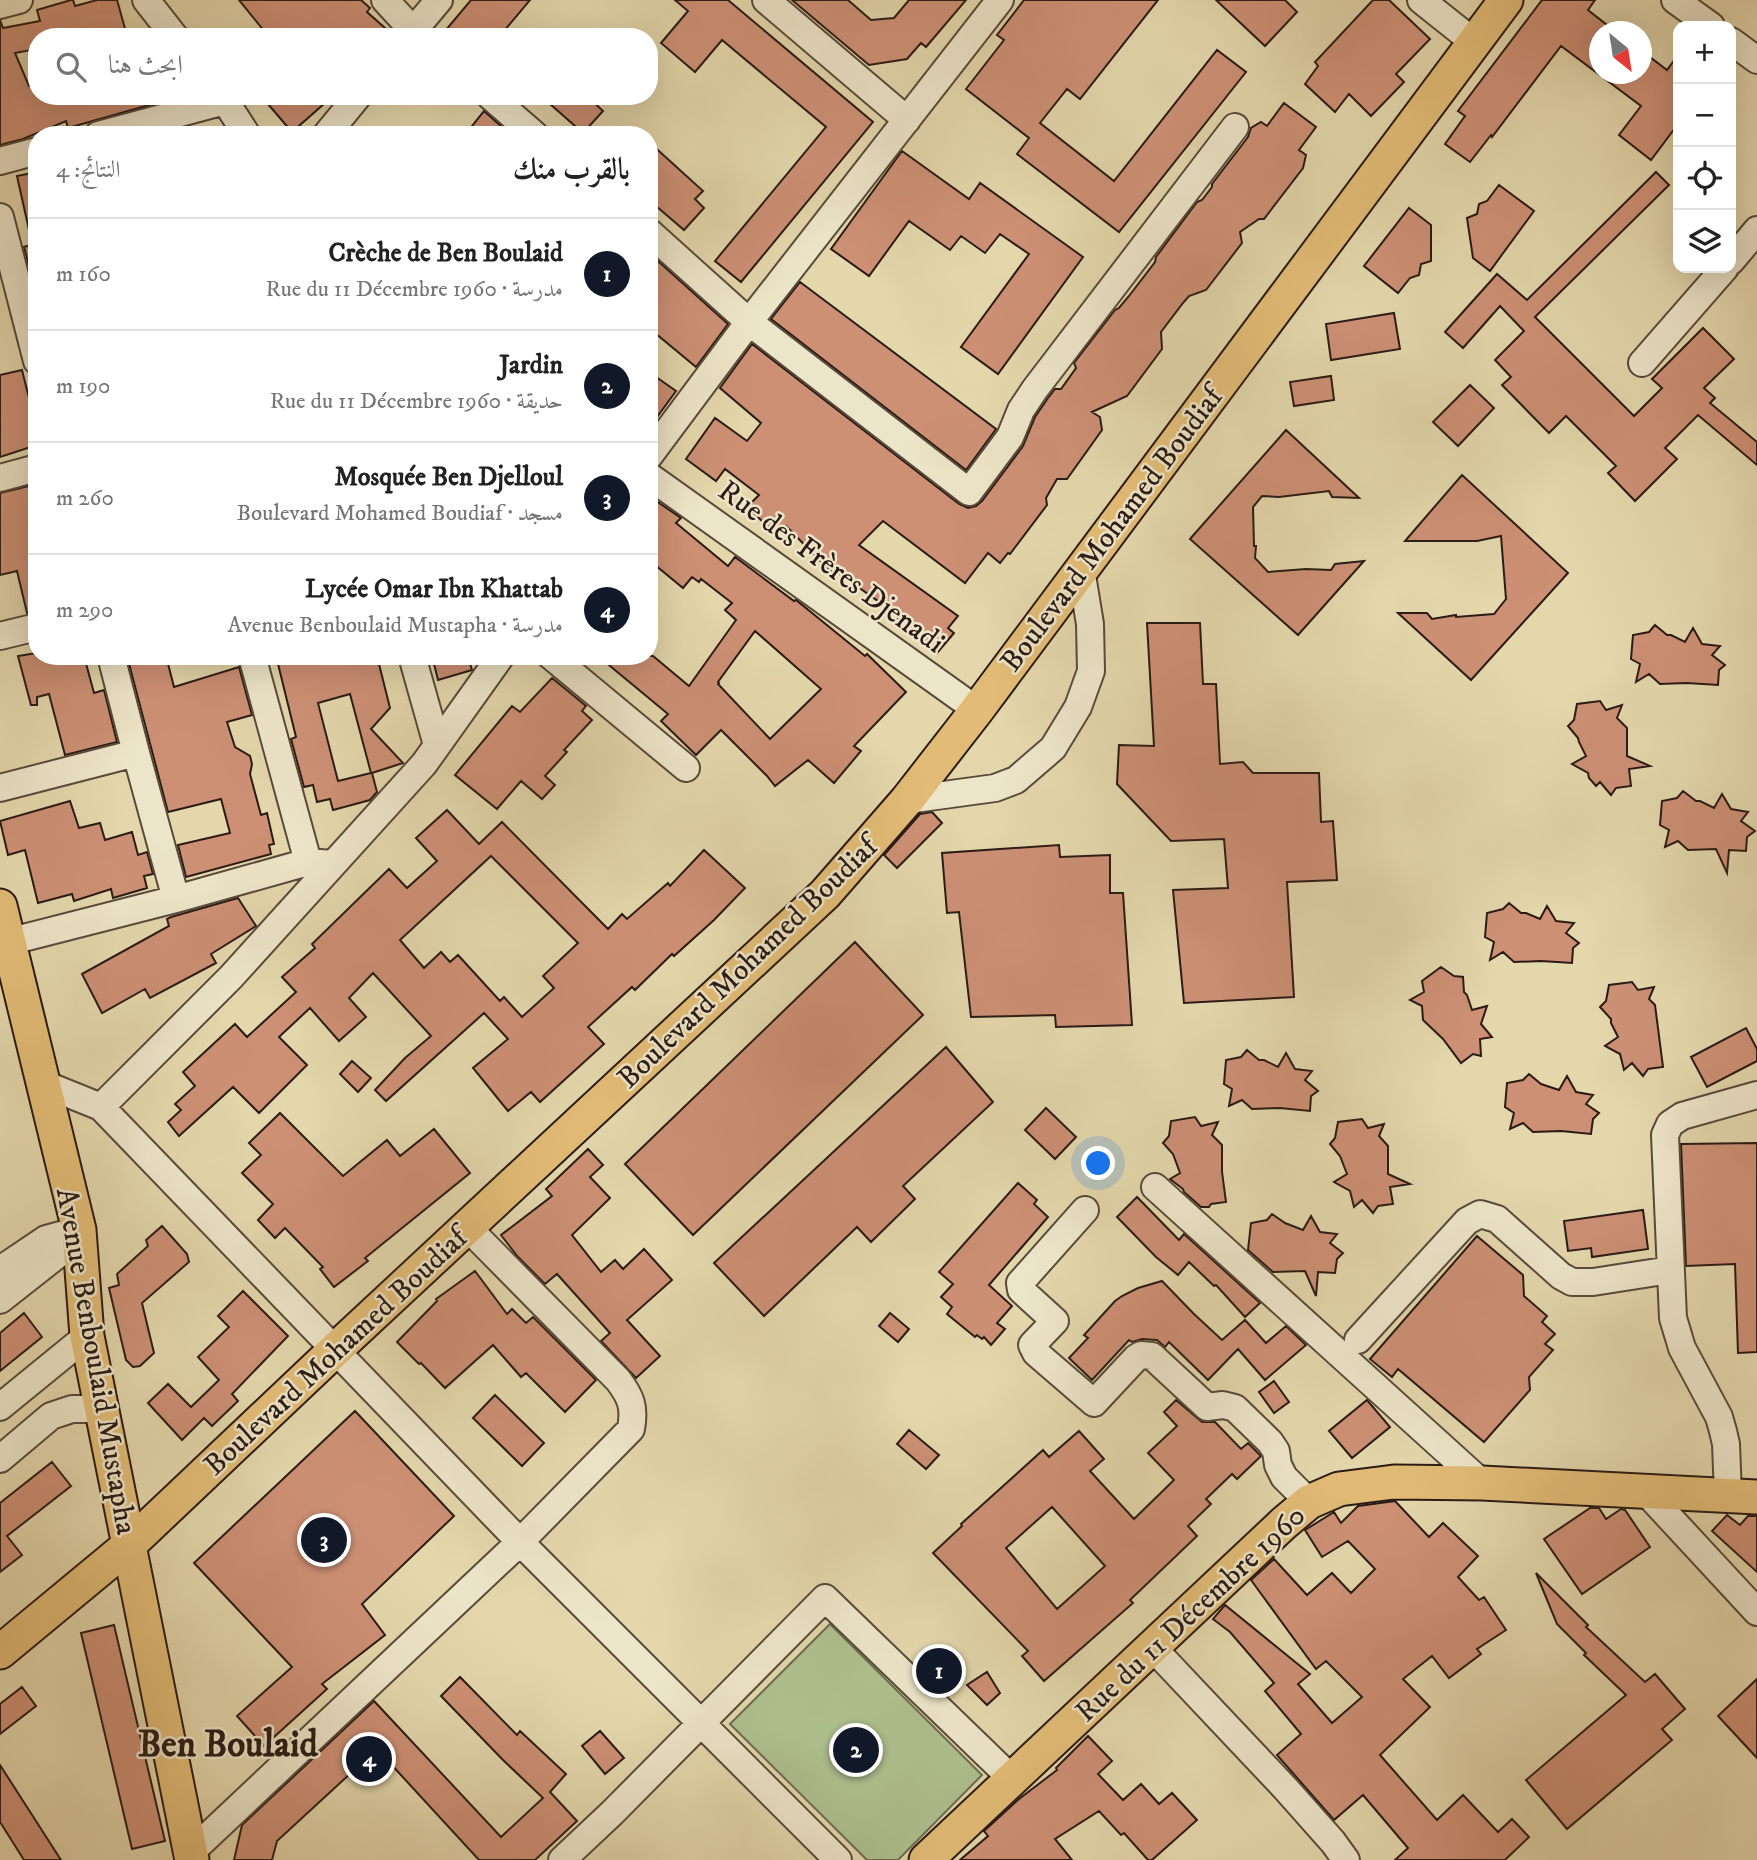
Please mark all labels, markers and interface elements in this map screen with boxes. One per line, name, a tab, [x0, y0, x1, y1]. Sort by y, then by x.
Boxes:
north arrow	[1589, 21, 1652, 84]
map controls	[1673, 21, 1736, 273]
button: +	[1673, 21, 1736, 84]
search box	[28, 28, 658, 105]
icon: search	[52, 48, 90, 86]
text: ابحث هنا	[108, 49, 183, 82]
button: −	[1673, 84, 1736, 147]
button: locate	[1673, 147, 1736, 210]
text: بالقرب منك	[513, 152, 630, 189]
text: النتائج: 4	[56, 156, 121, 185]
button: layers	[1673, 210, 1736, 273]
text: Crèche de Ben Boulaid	[328, 237, 563, 270]
text: 160 m	[56, 260, 111, 289]
text: 1	[603, 260, 611, 289]
text: مدرسة · Rue du 11 Décembre 1960	[265, 275, 563, 304]
text: Jardin	[499, 349, 563, 382]
text: 190 m	[56, 372, 110, 401]
text: 2	[601, 372, 613, 401]
street label: Boulevard Mohamed Boudiaf	[993, 377, 1234, 680]
text: حديقة · Rue du 11 Décembre 1960	[270, 387, 563, 416]
text: Mosquée Ben Djelloul	[334, 461, 563, 494]
street label: Rue des Frères Djenadi	[711, 473, 952, 662]
text: 260 m	[56, 484, 114, 513]
text: 3	[603, 484, 611, 513]
text: مسجد · Boulevard Mohamed Boudiaf	[236, 499, 563, 528]
text: Lycée Omar Ibn Khattab	[305, 573, 563, 606]
text: 290 m	[56, 596, 113, 625]
text: 4	[600, 596, 614, 625]
text: مدرسة · Avenue Benboulaid Mustapha	[228, 611, 563, 640]
street label: Boulevard Mohamed Boudiaf	[610, 826, 889, 1097]
your location	[1081, 1146, 1115, 1180]
street label: Avenue Benboulaid Mustapha	[47, 1185, 144, 1538]
street label: Boulevard Mohamed Boudiaf	[196, 1217, 479, 1484]
street label: Rue du 11 Décembre 1960	[1068, 1498, 1314, 1731]
pin: 3	[301, 1514, 347, 1566]
pin: 1	[916, 1645, 962, 1697]
district label: Ben Boulaid	[138, 1722, 320, 1769]
pin: 2	[833, 1724, 879, 1776]
pin: 4	[346, 1733, 392, 1785]

